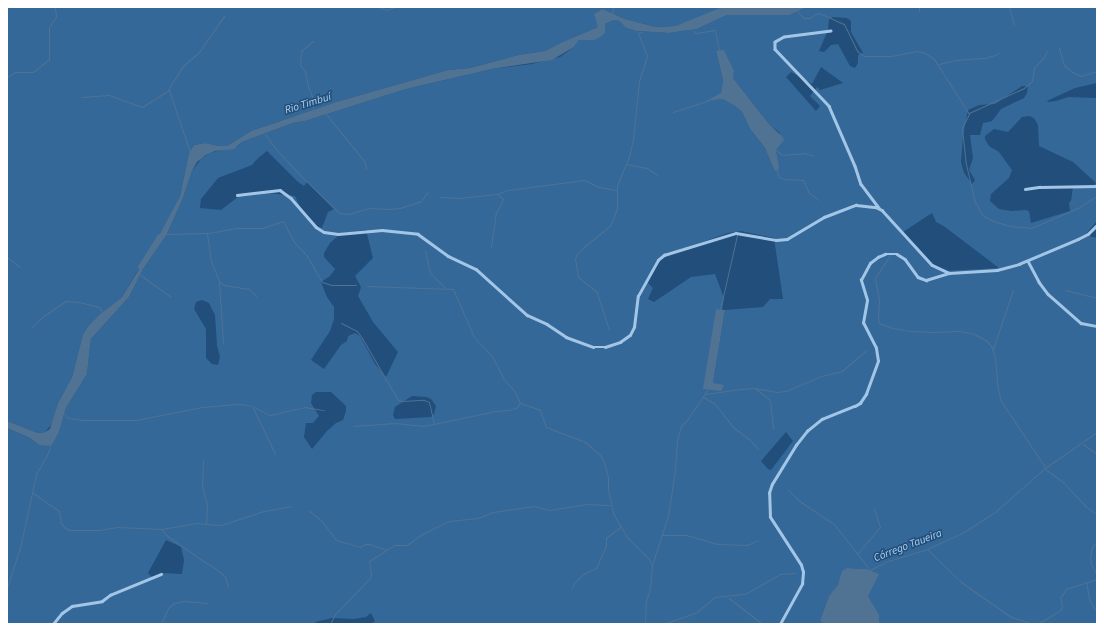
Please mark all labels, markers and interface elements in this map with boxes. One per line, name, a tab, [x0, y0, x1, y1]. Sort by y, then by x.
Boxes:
water label: Rio Timbuí	[283, 91, 333, 117]
water label: Córrego Taueira	[872, 527, 944, 565]

